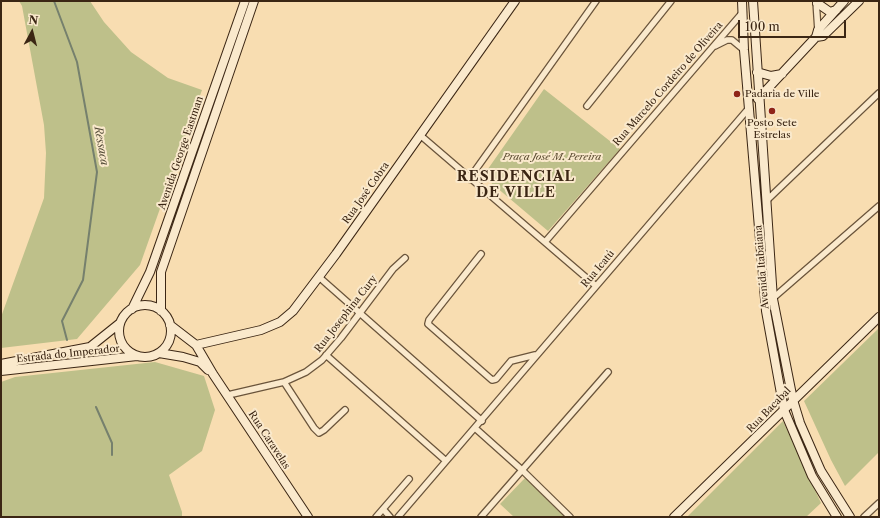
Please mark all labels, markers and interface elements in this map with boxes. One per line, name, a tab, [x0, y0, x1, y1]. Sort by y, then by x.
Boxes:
north arrow	[12, 12, 52, 52]
scale bar	[740, 12, 848, 38]
text: N	[28, 13, 39, 28]
street label: Rua Marcelo Cordeiro de Oliveira	[611, 19, 725, 149]
text: 100 m	[745, 19, 780, 34]
place label: Padaria de Ville	[745, 88, 819, 100]
marker: Padaria de Ville	[732, 89, 742, 99]
street label: Avenida George Eastman	[156, 95, 206, 211]
marker: Posto Sete Estrelas	[767, 106, 777, 116]
place label: Posto Sete Estrelas	[747, 117, 797, 140]
water label: Ressaca	[91, 125, 111, 167]
park label: Praça José M. Pereira	[503, 151, 601, 163]
street label: Rua José Cobra	[340, 160, 392, 226]
district label: RESIDENCIAL DE VILLE	[457, 169, 575, 202]
street label: Avenida Itabaiana	[752, 224, 772, 310]
street label: Rua Icatú	[579, 248, 617, 290]
street label: Rua Josephina Cury	[312, 273, 380, 355]
street label: Estrada do Imperador	[16, 343, 120, 365]
street label: Rua Bacabal	[744, 385, 794, 435]
street label: Rua Caravelas	[246, 409, 292, 471]

